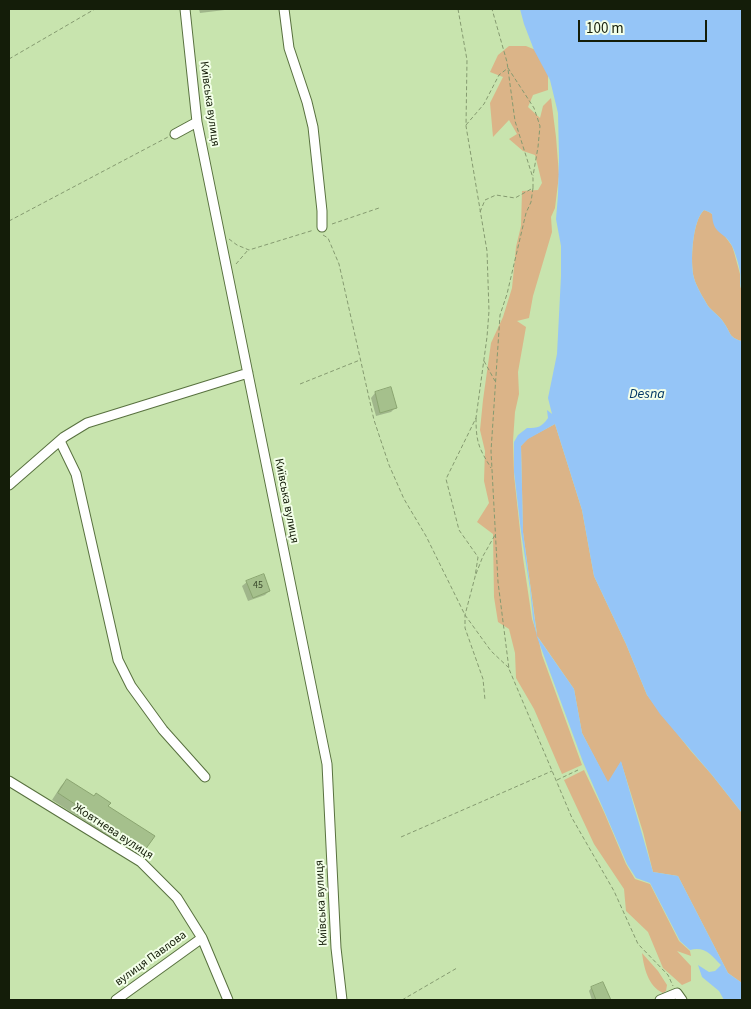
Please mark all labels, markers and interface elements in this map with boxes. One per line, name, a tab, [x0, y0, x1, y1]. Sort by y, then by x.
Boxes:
scale bar	[581, 10, 710, 42]
text: 100 m	[586, 18, 624, 39]
street label: Київська вулиця	[196, 60, 222, 148]
water label: Desna	[629, 387, 665, 403]
street label: Київська вулиця	[271, 457, 301, 545]
house number: 45	[253, 580, 263, 592]
street label: Жовтнева вулиця	[70, 801, 156, 863]
street label: Київська вулиця	[313, 860, 331, 946]
street label: вулиця Павлова	[112, 928, 190, 990]

